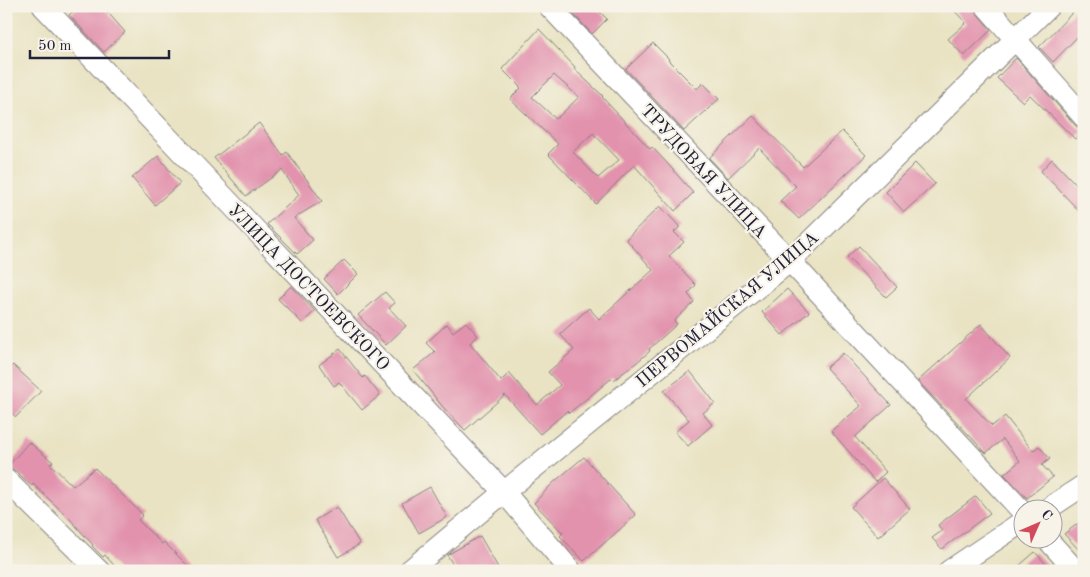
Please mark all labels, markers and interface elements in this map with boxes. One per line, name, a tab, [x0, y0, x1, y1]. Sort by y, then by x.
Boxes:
scale bar	[30, 28, 169, 60]
text: 50 m	[38, 39, 72, 54]
street label: ТРУДОВАЯ УЛИЦА	[637, 101, 770, 242]
street label: УЛИЦА ДОСТОЕВСКОГО	[224, 201, 392, 374]
street label: ПЕРВОМАЙСКАЯ УЛИЦА	[630, 225, 822, 391]
north arrow	[1012, 500, 1062, 550]
text: С	[1038, 507, 1055, 524]

